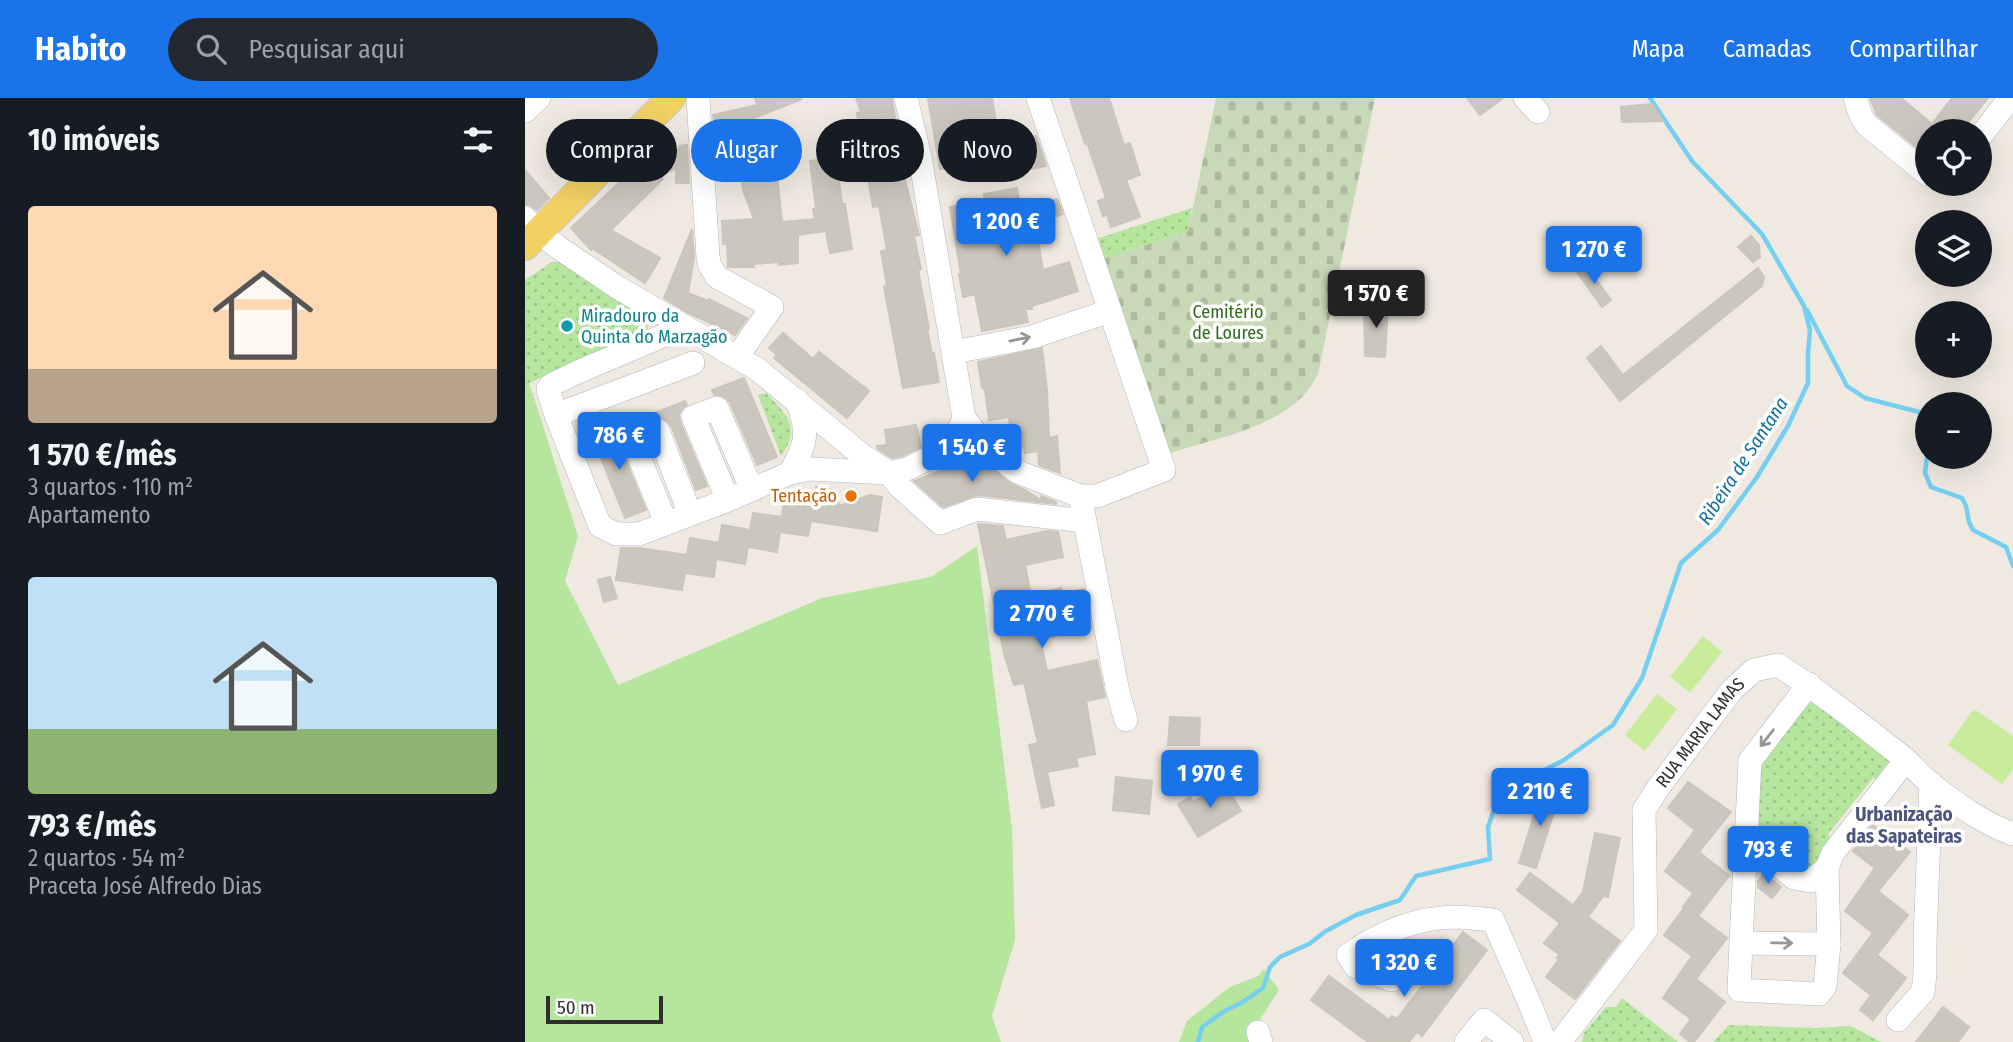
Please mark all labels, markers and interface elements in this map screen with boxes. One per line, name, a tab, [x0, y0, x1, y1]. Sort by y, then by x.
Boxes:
search box	[168, 18, 658, 81]
text: Habito	[35, 29, 126, 69]
icon: search	[192, 30, 230, 68]
text: Pesquisar aqui	[248, 34, 405, 65]
text: Mapa	[1632, 35, 1685, 63]
text: Camadas	[1723, 35, 1812, 63]
text: Compartilhar	[1850, 35, 1978, 63]
chip: Comprar	[546, 119, 677, 182]
chip: Alugar	[691, 119, 802, 182]
chip: Filtros	[816, 119, 924, 182]
chip: Novo	[938, 119, 1037, 182]
map controls	[1915, 119, 1992, 469]
button: locate	[1915, 119, 1992, 196]
icon: filters	[459, 121, 497, 159]
text: 10 imóveis	[28, 122, 160, 158]
pin: 1 200 €	[941, 198, 1071, 258]
text: 1 200 €	[972, 207, 1040, 235]
button: layers	[1915, 210, 1992, 287]
pin: 1 270 €	[1529, 226, 1659, 286]
text: 1 270 €	[1562, 235, 1626, 263]
icon: home	[200, 252, 326, 378]
pin: 1 570 €	[1311, 271, 1441, 330]
text: 1 570 €	[1344, 279, 1408, 307]
park label: Cemitério de Loures	[1192, 301, 1264, 344]
button: +	[1915, 301, 1992, 378]
place label: Miradouro da Quinta do Marzagão	[581, 305, 728, 348]
marker: Miradouro da Quinta do Marzagão	[559, 318, 575, 334]
one-way arrow	[1008, 332, 1031, 345]
button: −	[1915, 392, 1992, 469]
water label: Ribeira de Santana	[1693, 393, 1793, 529]
pin: 786 €	[570, 412, 668, 472]
text: 786 €	[594, 421, 644, 449]
pin: 1 540 €	[907, 424, 1037, 484]
text: 1 540 €	[938, 433, 1006, 461]
text: 1 570 €/mês	[28, 437, 177, 473]
text: 3 quartos · 110 m²	[28, 473, 193, 501]
place label: Tentação	[771, 485, 837, 507]
marker: Tentação	[843, 488, 859, 504]
text: Apartamento	[28, 501, 151, 529]
pin: 2 770 €	[977, 590, 1107, 650]
text: 2 770 €	[1010, 599, 1074, 627]
icon: home	[200, 623, 326, 749]
street label: RUA MARIA LAMAS	[1651, 673, 1749, 792]
one-way arrow	[1760, 729, 1775, 747]
pin: 1 970 €	[1145, 750, 1275, 810]
text: 1 970 €	[1177, 759, 1243, 787]
pin: 2 210 €	[1475, 768, 1605, 828]
text: 2 210 €	[1507, 777, 1573, 805]
district label: Urbanização das Sapateiras	[1846, 803, 1963, 848]
text: 793 €/mês	[28, 808, 156, 844]
pin: 793 €	[1719, 826, 1817, 886]
text: 793 €	[1743, 835, 1793, 863]
text: 2 quartos · 54 m²	[28, 844, 185, 872]
text: Praceta José Alfredo Dias	[28, 872, 262, 900]
one-way arrow	[1771, 936, 1794, 950]
pin: 1 320 €	[1339, 940, 1469, 999]
text: 1 320 €	[1371, 948, 1437, 976]
scale bar	[546, 993, 663, 1025]
text: 50 m	[557, 996, 595, 1019]

